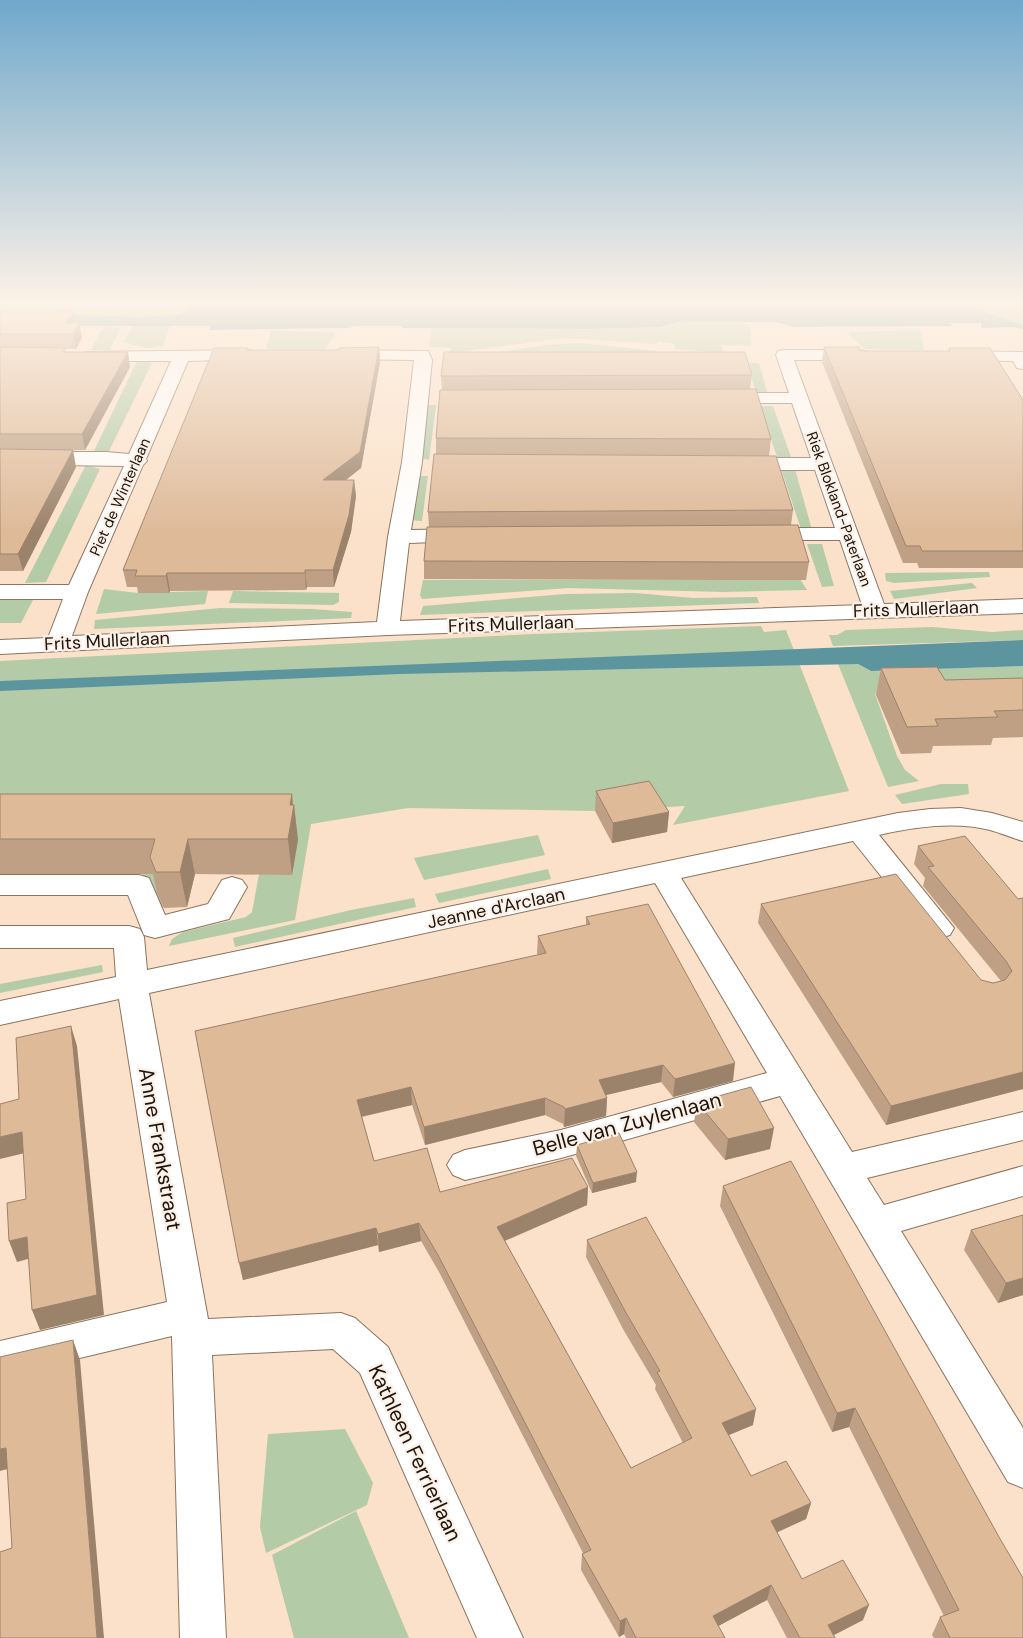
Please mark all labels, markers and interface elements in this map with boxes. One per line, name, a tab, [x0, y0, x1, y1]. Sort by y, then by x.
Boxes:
street label: Riek Blokland-Paterlaan	[802, 429, 876, 589]
street label: Piet de Winterlaan	[85, 435, 155, 559]
street label: Frits Mullerlaan	[853, 595, 979, 623]
street label: Frits Mullerlaan	[448, 610, 574, 638]
street label: Frits Mullerlaan	[44, 626, 170, 656]
street label: Jeanne d'Arclaan	[425, 882, 567, 934]
street label: Anne Frankstraat	[132, 1065, 188, 1233]
street label: Belle van Zuylenlaan	[529, 1085, 725, 1163]
street label: Kathleen Ferrierlaan	[362, 1360, 468, 1546]

